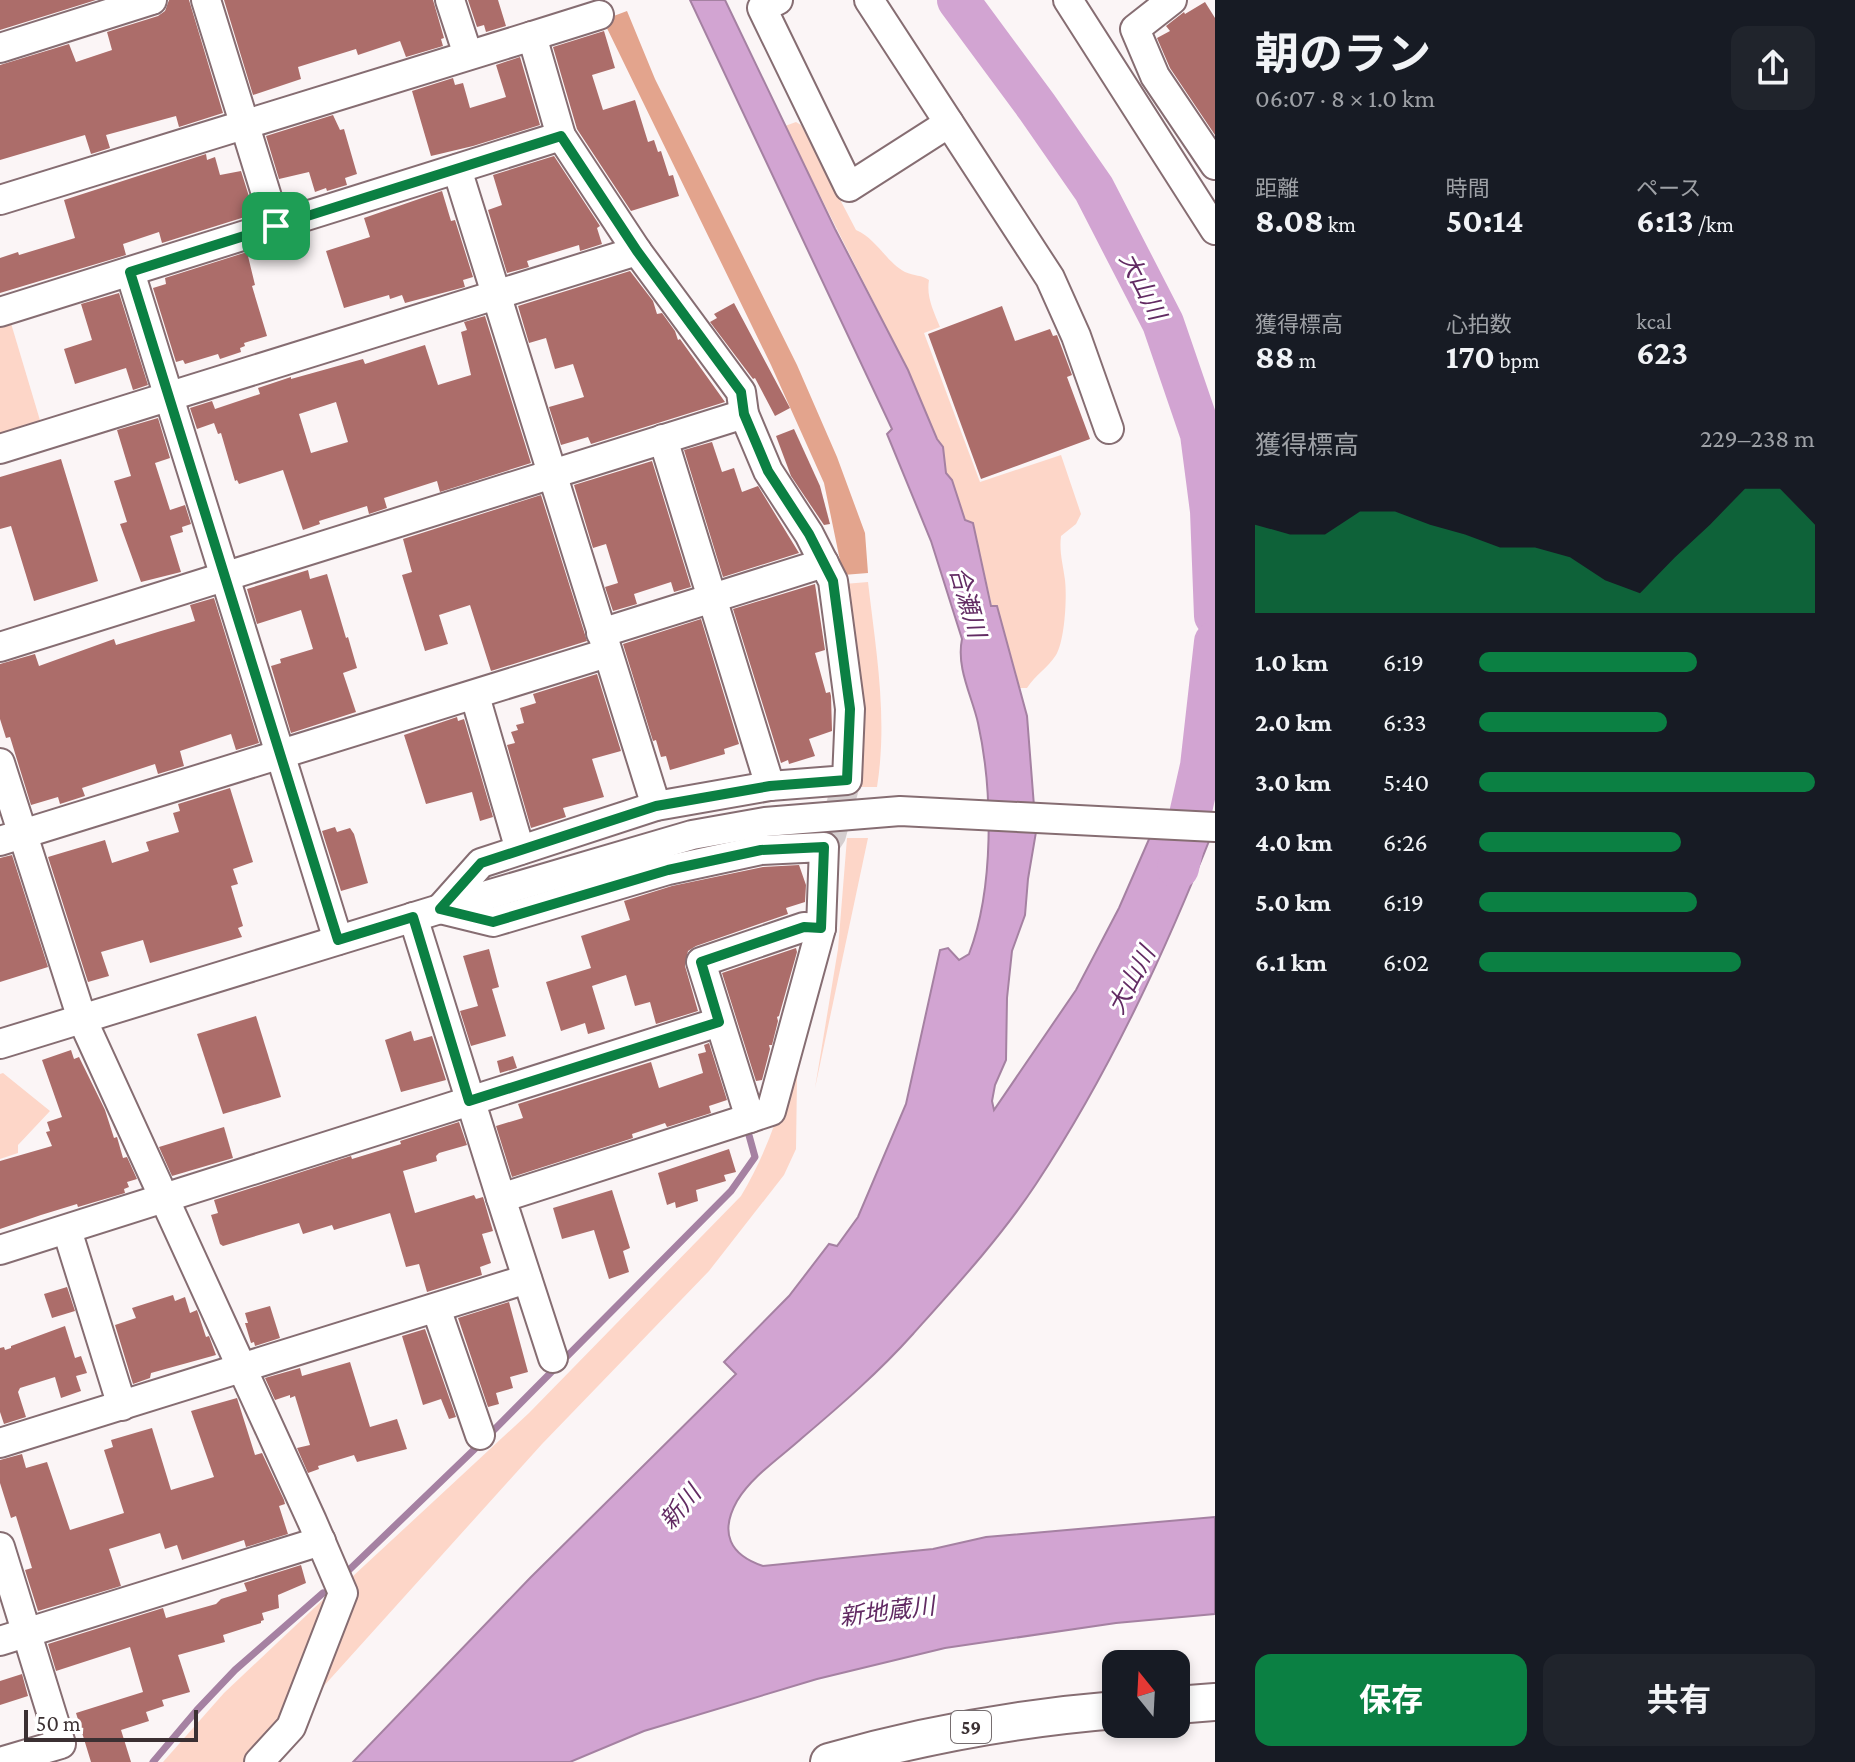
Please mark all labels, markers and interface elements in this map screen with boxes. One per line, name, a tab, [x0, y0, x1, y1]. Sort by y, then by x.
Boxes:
button: share	[1731, 26, 1815, 110]
text: 朝のラン	[1255, 30, 1431, 78]
text: 06:07 · 8 × 1.0 km	[1255, 84, 1435, 113]
text: 距離	[1255, 176, 1299, 201]
text: 時間	[1446, 176, 1490, 201]
text: ペース	[1636, 176, 1701, 201]
pin	[242, 192, 310, 260]
text: 8.08	[1255, 202, 1324, 239]
text: 50:14	[1446, 202, 1523, 239]
text: 6:13	[1636, 202, 1694, 239]
icon: arrive	[254, 204, 298, 248]
text: km	[1324, 212, 1356, 237]
text: /km	[1694, 212, 1734, 237]
water label: 大山川	[1115, 248, 1173, 327]
text: kcal	[1636, 309, 1672, 334]
text: 獲得標高	[1255, 312, 1343, 337]
text: 心拍数	[1446, 312, 1512, 337]
text: 623	[1636, 334, 1688, 371]
text: 88	[1255, 338, 1295, 375]
text: 170	[1446, 338, 1495, 375]
text: m	[1295, 348, 1316, 373]
text: bpm	[1495, 348, 1540, 373]
text: 229–238 m	[1700, 424, 1815, 453]
text: 獲得標高	[1255, 431, 1359, 460]
water label: 合瀬川	[945, 564, 992, 643]
text: 1.0 km	[1255, 648, 1328, 677]
text: 6:19	[1383, 648, 1424, 677]
text: 2.0 km	[1255, 708, 1332, 737]
text: 6:33	[1383, 708, 1427, 737]
text: 3.0 km	[1255, 768, 1331, 797]
text: 5:40	[1383, 768, 1429, 797]
text: 4.0 km	[1255, 828, 1333, 857]
text: 6:26	[1383, 828, 1428, 857]
text: 5.0 km	[1255, 888, 1331, 917]
text: 6:19	[1383, 888, 1424, 917]
water label: 大山川	[1102, 939, 1161, 1018]
text: 6.1 km	[1255, 948, 1327, 977]
text: 6:02	[1383, 948, 1429, 977]
water label: 新川	[654, 1478, 708, 1534]
water label: 新地蔵川	[838, 1591, 939, 1630]
north arrow	[1102, 1650, 1190, 1738]
map controls	[1102, 1650, 1190, 1738]
button: 保存	[1255, 1654, 1527, 1746]
button: 共有	[1543, 1654, 1815, 1746]
scale bar	[24, 1706, 198, 1742]
text: 50 m	[36, 1711, 81, 1736]
road number: 59	[951, 1711, 991, 1743]

